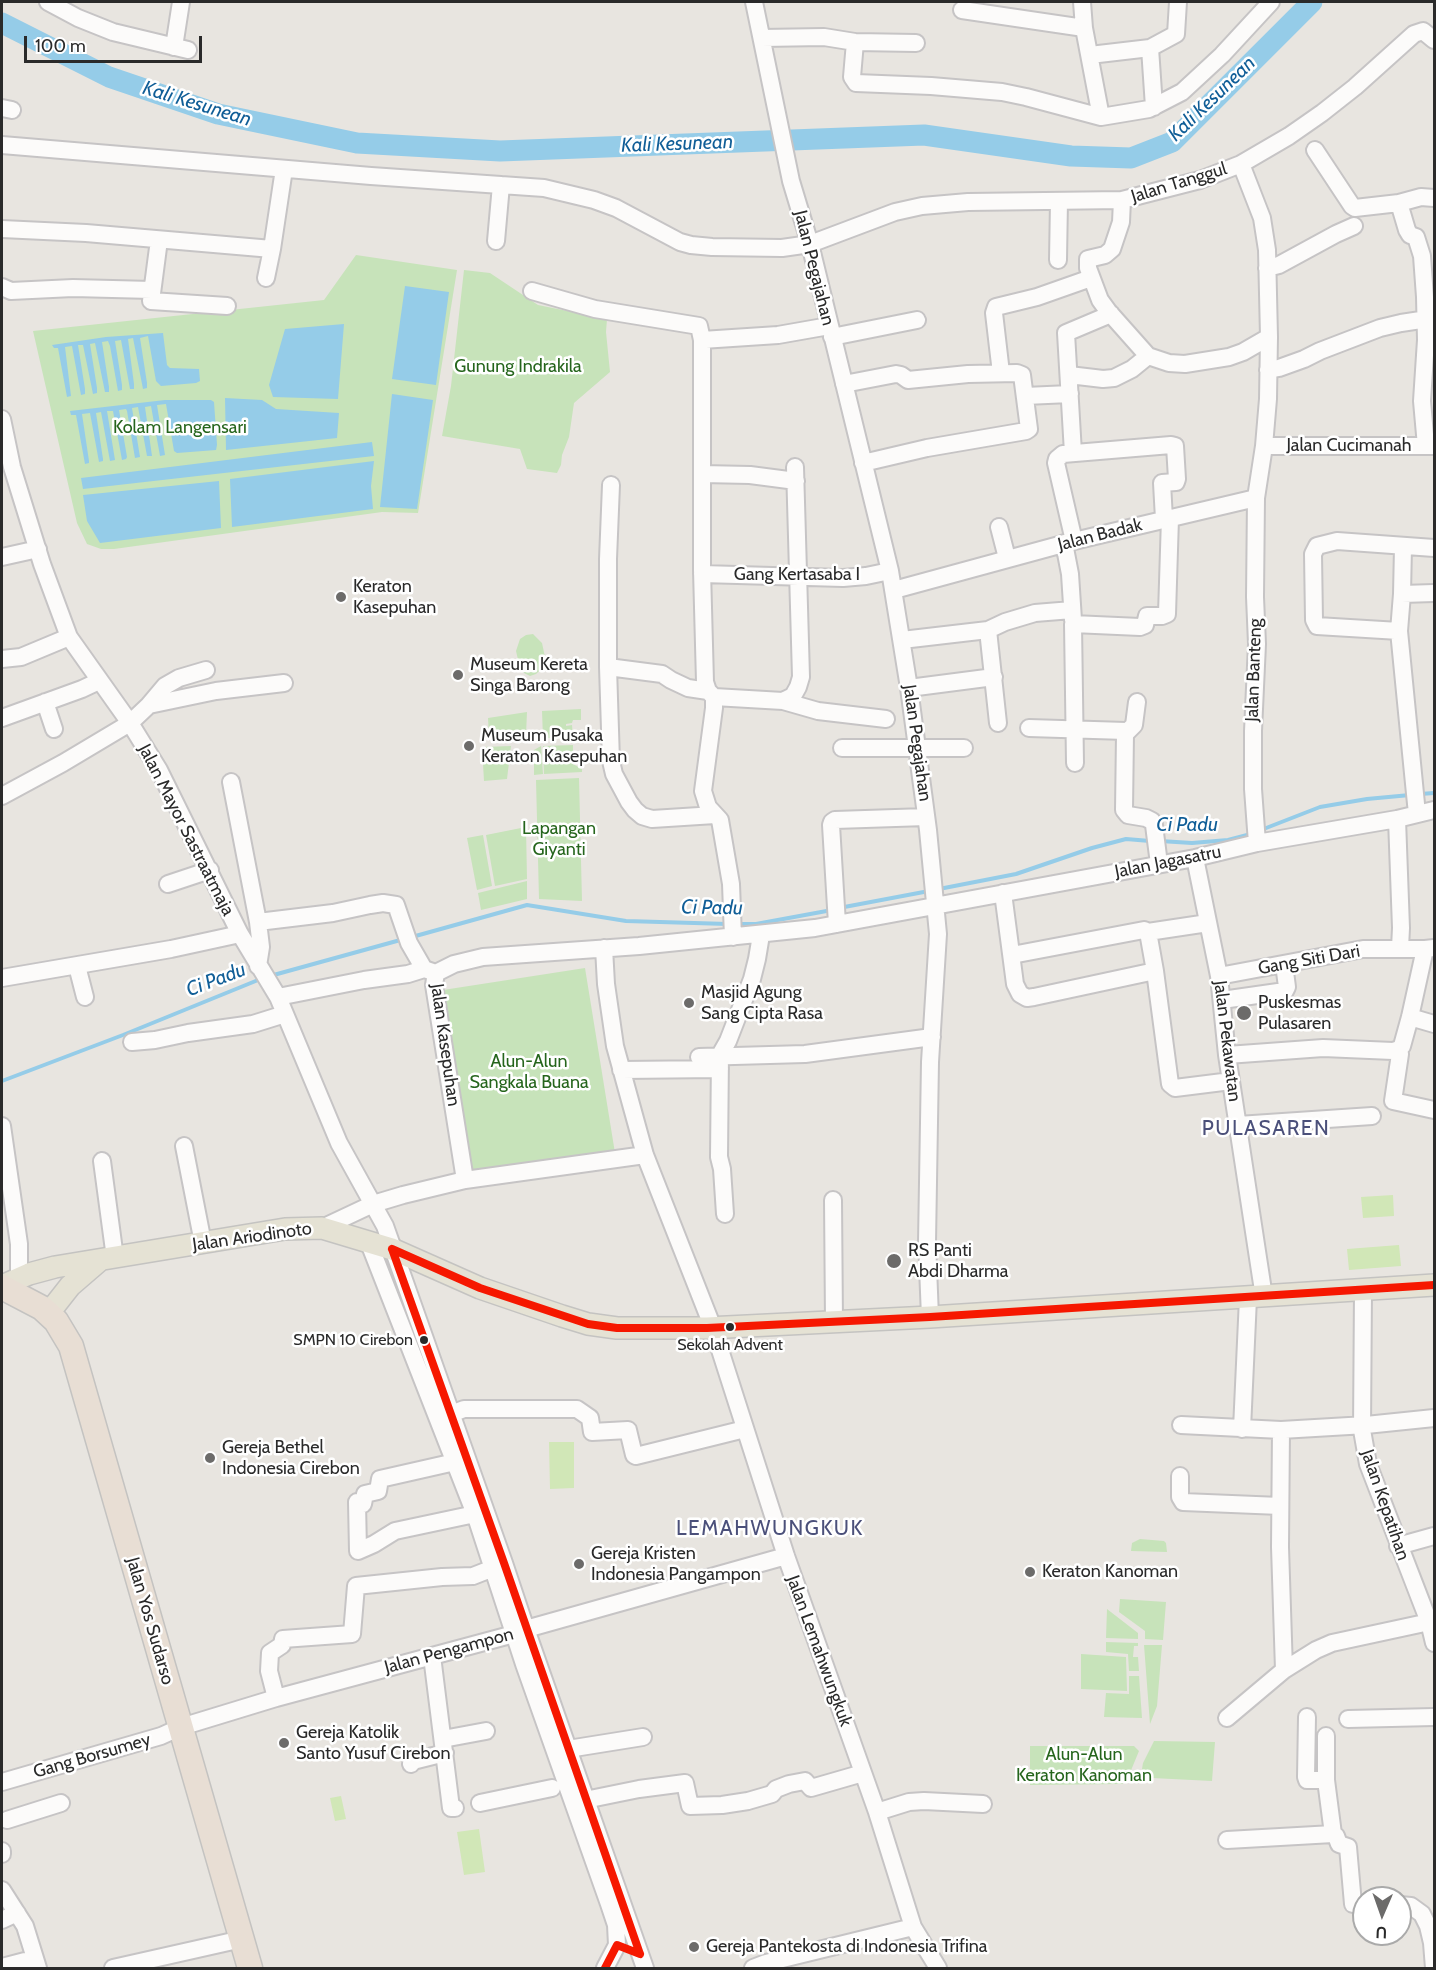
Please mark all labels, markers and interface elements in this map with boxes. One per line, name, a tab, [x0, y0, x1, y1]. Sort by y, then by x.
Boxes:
scale bar	[27, 24, 206, 62]
text: 100 m	[35, 35, 86, 57]
water label: Kali Kesunean	[1163, 51, 1261, 147]
water label: Kali Kesunean	[140, 76, 254, 132]
water label: Kali Kesunean	[621, 130, 733, 158]
street label: Jalan Tanggul	[1129, 158, 1229, 208]
street label: Jalan Pegajahan	[789, 208, 839, 328]
park label: Gunung Indrakila	[454, 356, 582, 378]
park label: Kolam Langensari	[113, 417, 247, 439]
street label: Jalan Cucimanah	[1286, 435, 1412, 457]
street label: Jalan Badak	[1056, 514, 1144, 556]
street label: Gang Kertasaba I	[734, 564, 860, 586]
place label: Keraton Kasepuhan	[353, 576, 436, 618]
marker: Keraton Kasepuhan	[334, 590, 348, 604]
street label: Jalan Banteng	[1241, 618, 1267, 722]
place label: Museum Kereta Singa Barong	[470, 654, 588, 696]
marker: Museum Kereta Singa Barong	[451, 668, 465, 682]
street label: Jalan Pegajahan	[898, 683, 936, 803]
place label: Museum Pusaka Keraton Kasepuhan	[481, 725, 627, 768]
marker: Museum Pusaka Keraton Kasepuhan	[462, 739, 476, 753]
street label: Jalan Mayor Sastraatmaja	[133, 741, 239, 919]
water label: Ci Padu	[1156, 813, 1218, 837]
park label: Lapangan Giyanti	[522, 818, 596, 860]
street label: Jalan Jagasatru	[1113, 841, 1223, 883]
water label: Ci Padu	[681, 895, 743, 921]
street label: Gang Siti Dari	[1256, 940, 1362, 980]
water label: Ci Padu	[183, 958, 249, 1002]
street label: Jalan Pekawatan	[1209, 979, 1245, 1103]
street label: Jalan Kasepuhan	[426, 982, 464, 1108]
place label: Masjid Agung Sang Cipta Rasa	[701, 982, 823, 1024]
place label: Puskesmas Pulasaren	[1258, 992, 1341, 1034]
marker: Masjid Agung Sang Cipta Rasa	[682, 996, 696, 1010]
marker: Puskesmas Pulasaren	[1235, 1004, 1253, 1022]
park label: Alun-Alun Sangkala Buana	[469, 1051, 589, 1094]
district label: PULASAREN	[1202, 1116, 1330, 1142]
street label: Jalan Ariodinoto	[191, 1218, 313, 1256]
place label: RS Panti Abdi Dharma	[908, 1240, 1008, 1282]
marker: RS Panti Abdi Dharma	[885, 1252, 903, 1270]
marker: Sekolah Advent	[724, 1321, 736, 1333]
place label: SMPN 10 Cirebon	[293, 1330, 413, 1350]
marker: SMPN 10 Cirebon	[418, 1334, 430, 1346]
place label: Sekolah Advent	[677, 1335, 783, 1355]
place label: Gereja Bethel Indonesia Cirebon	[222, 1437, 360, 1480]
street label: Jalan Kepatihan	[1356, 1447, 1414, 1563]
marker: Gereja Bethel Indonesia Cirebon	[203, 1451, 217, 1465]
district label: LEMAHWUNGKUK	[676, 1516, 864, 1542]
place label: Gereja Kristen Indonesia Pangampon	[591, 1543, 761, 1586]
street label: Jalan Yos Sudarso	[121, 1555, 179, 1687]
marker: Gereja Kristen Indonesia Pangampon	[572, 1557, 586, 1571]
place label: Keraton Kanoman	[1042, 1561, 1178, 1583]
marker: Keraton Kanoman	[1023, 1565, 1037, 1579]
street label: Jalan Lemahwungkuk	[782, 1573, 856, 1729]
street label: Jalan Pengampon	[382, 1623, 516, 1679]
place label: Gereja Katolik Santo Yusuf Cirebon	[296, 1722, 450, 1764]
street label: Gang Borsumey	[31, 1729, 153, 1783]
marker: Gereja Katolik Santo Yusuf Cirebon	[277, 1736, 291, 1750]
park label: Alun-Alun Keraton Kanoman	[1016, 1744, 1152, 1786]
north arrow	[1352, 1886, 1412, 1946]
text: U	[1375, 1923, 1388, 1942]
place label: Gereja Pantekosta di Indonesia Trifina	[706, 1936, 987, 1958]
marker: Gereja Pantekosta di Indonesia Trifina	[687, 1940, 701, 1954]

